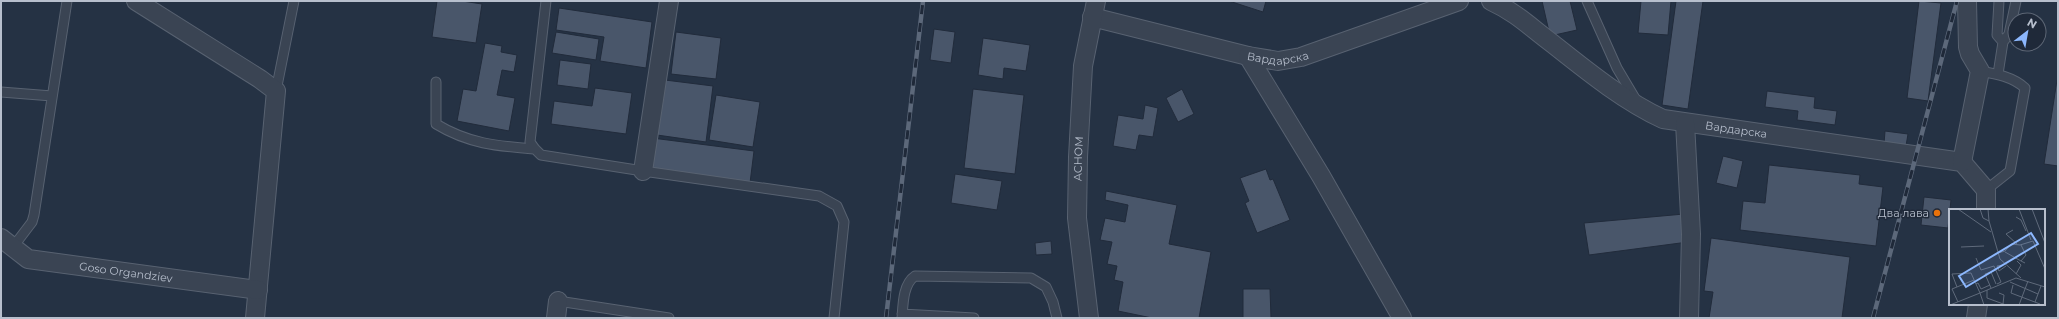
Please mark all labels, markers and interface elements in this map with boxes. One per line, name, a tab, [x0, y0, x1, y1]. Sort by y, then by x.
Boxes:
north arrow	[2007, 12, 2047, 52]
text: N	[2025, 15, 2040, 32]
street label: Вардарска	[1246, 48, 1310, 68]
street label: Вардарска	[1704, 118, 1768, 141]
street label: АСНОМ	[1071, 136, 1086, 181]
place label: Два лава	[1878, 206, 1929, 220]
marker: Два лава	[1932, 208, 1942, 218]
inset map	[1949, 209, 2045, 305]
street label: Goso Organdziev	[78, 259, 174, 285]

